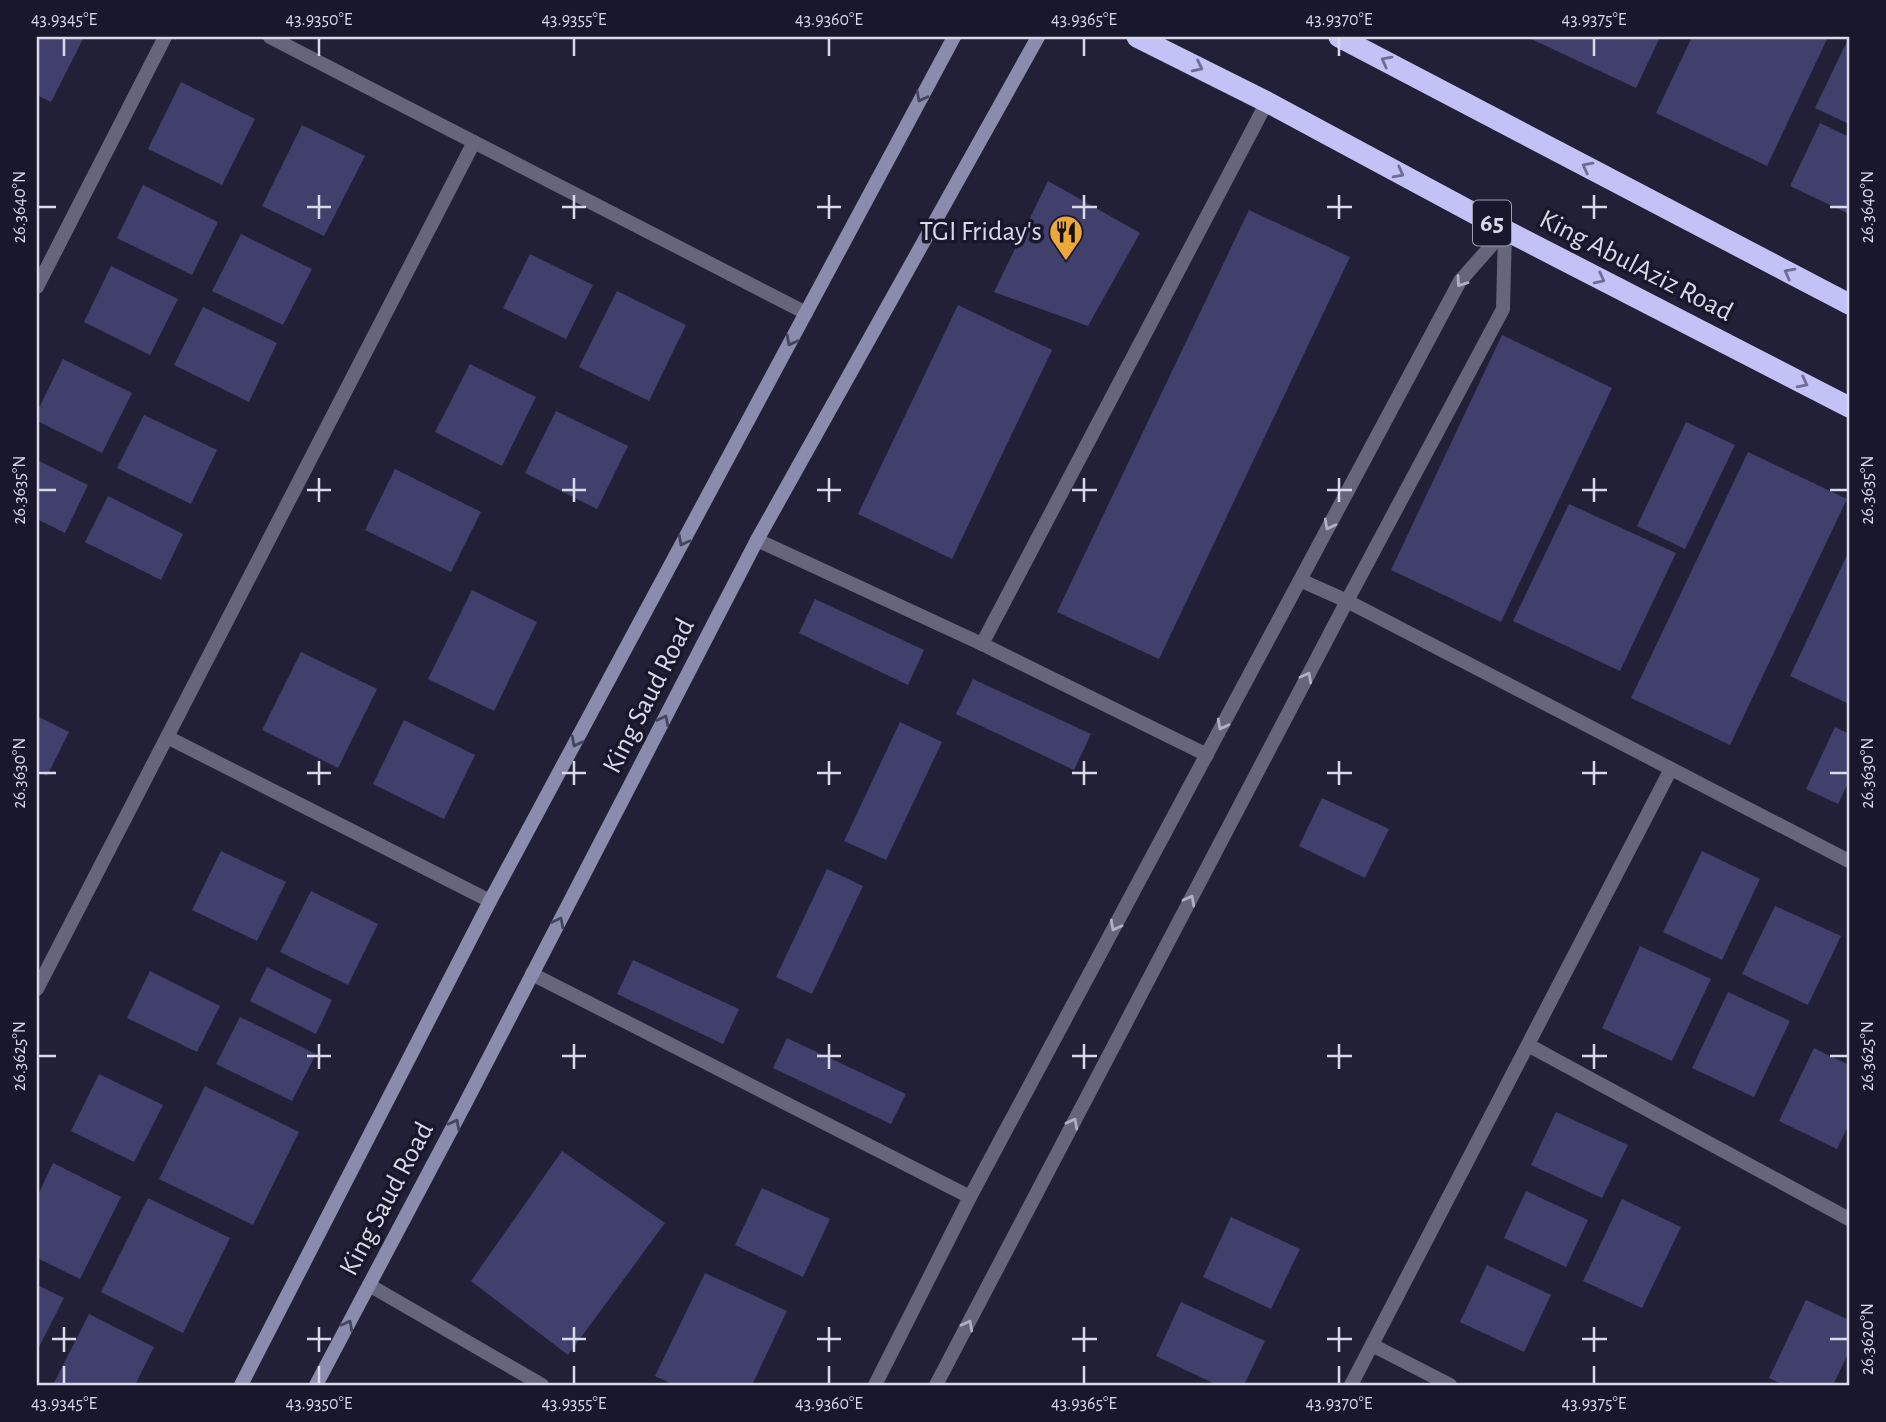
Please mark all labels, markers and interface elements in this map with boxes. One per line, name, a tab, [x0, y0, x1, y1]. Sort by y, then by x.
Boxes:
text: 43.9345°E	[31, 11, 97, 29]
text: 43.9350°E	[285, 11, 353, 29]
text: 43.9355°E	[541, 11, 607, 29]
text: 43.9360°E	[795, 11, 863, 29]
text: 43.9365°E	[1051, 11, 1117, 29]
text: 43.9370°E	[1305, 11, 1373, 29]
text: 43.9375°E	[1561, 11, 1627, 29]
one-way arrow	[1381, 56, 1393, 70]
one-way arrow	[1191, 59, 1203, 73]
one-way arrow	[916, 90, 930, 102]
one-way arrow	[1582, 162, 1594, 175]
one-way arrow	[1392, 165, 1404, 178]
text: 26.3640°N	[11, 171, 29, 243]
text: 26.3640°N	[1859, 171, 1877, 243]
road number: 65	[1473, 200, 1511, 246]
street label: King AbulAziz Road	[1535, 205, 1737, 327]
restaurant icon: TGI Friday's	[1047, 213, 1085, 262]
place label: TGI Friday's	[919, 218, 1042, 246]
one-way arrow	[1784, 267, 1796, 281]
one-way arrow	[1593, 271, 1605, 284]
one-way arrow	[1457, 274, 1469, 287]
one-way arrow	[786, 334, 799, 346]
one-way arrow	[1795, 375, 1808, 389]
text: 26.3635°N	[11, 455, 29, 525]
text: 26.3635°N	[1859, 455, 1877, 525]
one-way arrow	[1324, 517, 1337, 530]
one-way arrow	[678, 534, 692, 546]
street label: King Saud Road	[598, 614, 700, 778]
one-way arrow	[1299, 671, 1312, 684]
one-way arrow	[656, 715, 669, 727]
one-way arrow	[1217, 718, 1230, 731]
one-way arrow	[571, 734, 584, 747]
text: 26.3630°N	[11, 737, 29, 809]
text: 26.3630°N	[1859, 737, 1877, 809]
one-way arrow	[1182, 895, 1196, 907]
one-way arrow	[551, 917, 565, 929]
one-way arrow	[1110, 919, 1123, 931]
text: 26.3625°N	[11, 1021, 29, 1091]
text: 26.3625°N	[1859, 1021, 1877, 1091]
street label: King Saud Road	[335, 1118, 439, 1280]
one-way arrow	[1065, 1118, 1079, 1130]
one-way arrow	[446, 1119, 460, 1131]
text: 26.3620°N	[1859, 1303, 1877, 1375]
one-way arrow	[340, 1320, 353, 1332]
one-way arrow	[960, 1320, 973, 1332]
text: 43.9345°E	[31, 1395, 97, 1413]
text: 43.9350°E	[285, 1395, 353, 1413]
text: 43.9355°E	[541, 1395, 607, 1413]
text: 43.9360°E	[795, 1395, 863, 1413]
text: 43.9365°E	[1051, 1395, 1117, 1413]
text: 43.9370°E	[1305, 1395, 1373, 1413]
text: 43.9375°E	[1561, 1395, 1627, 1413]

